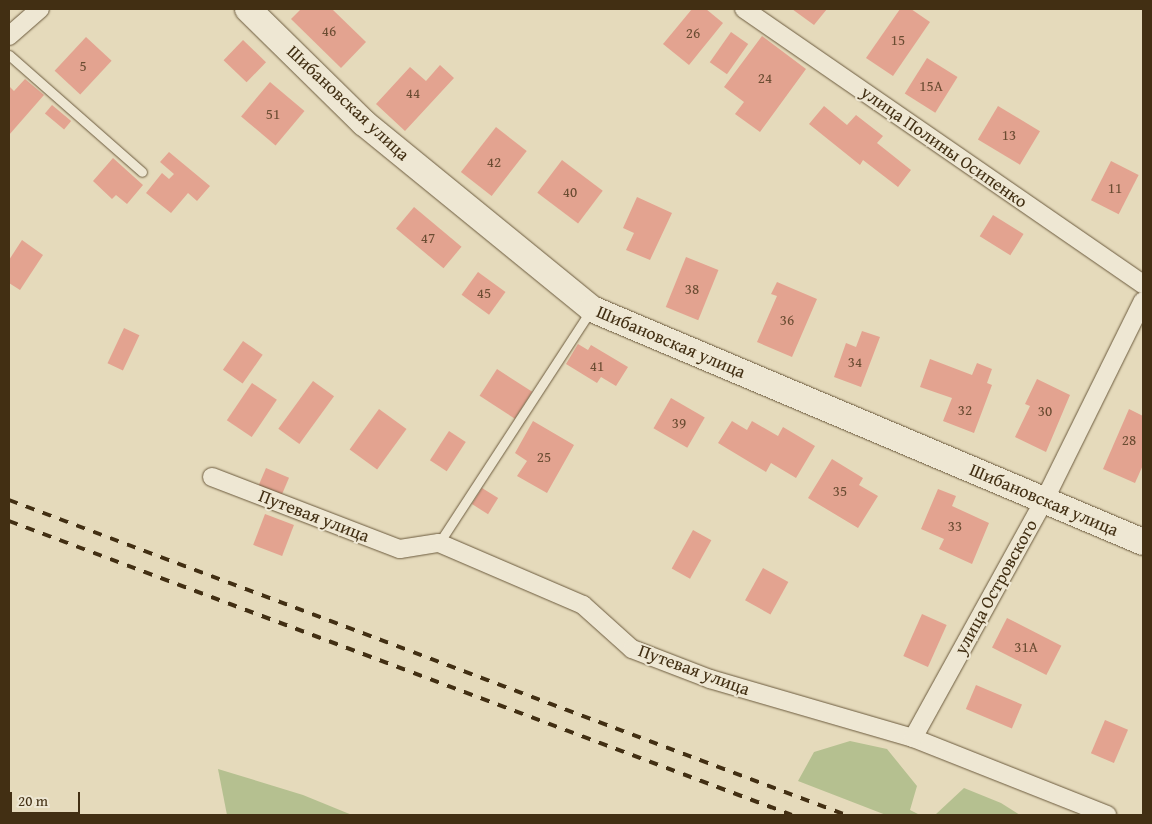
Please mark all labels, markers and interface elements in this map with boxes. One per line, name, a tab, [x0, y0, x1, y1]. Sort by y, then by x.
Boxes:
house number: 46	[322, 22, 336, 40]
house number: 26	[686, 24, 700, 42]
house number: 15	[891, 31, 905, 49]
street label: Шибановская улица	[282, 41, 414, 165]
house number: 5	[79, 57, 87, 75]
house number: 24	[758, 69, 772, 87]
house number: 15А	[919, 77, 943, 95]
street label: улица Полины Осипенко	[857, 81, 1031, 213]
house number: 44	[406, 84, 420, 102]
house number: 51	[266, 105, 280, 123]
house number: 13	[1002, 126, 1016, 144]
house number: 42	[487, 153, 501, 171]
house number: 11	[1108, 179, 1122, 197]
house number: 40	[563, 183, 577, 201]
house number: 47	[421, 229, 435, 247]
house number: 38	[685, 280, 699, 298]
house number: 45	[477, 284, 491, 302]
street label: Шибановская улица	[593, 301, 749, 383]
house number: 36	[780, 311, 794, 329]
house number: 34	[848, 353, 862, 371]
house number: 41	[590, 357, 604, 375]
house number: 32	[958, 401, 972, 419]
house number: 30	[1038, 402, 1052, 420]
house number: 39	[672, 414, 686, 432]
house number: 28	[1122, 431, 1136, 449]
house number: 25	[537, 448, 551, 466]
street label: Шибановская улица	[966, 459, 1122, 541]
house number: 35	[833, 482, 847, 500]
street label: Путевая улица	[256, 485, 372, 547]
street label: улица Островского	[950, 516, 1042, 658]
house number: 33	[948, 517, 962, 535]
house number: 31А	[1014, 638, 1038, 656]
street label: Путевая улица	[635, 640, 753, 700]
scale bar	[12, 782, 82, 814]
text: 20 m	[18, 790, 48, 811]

